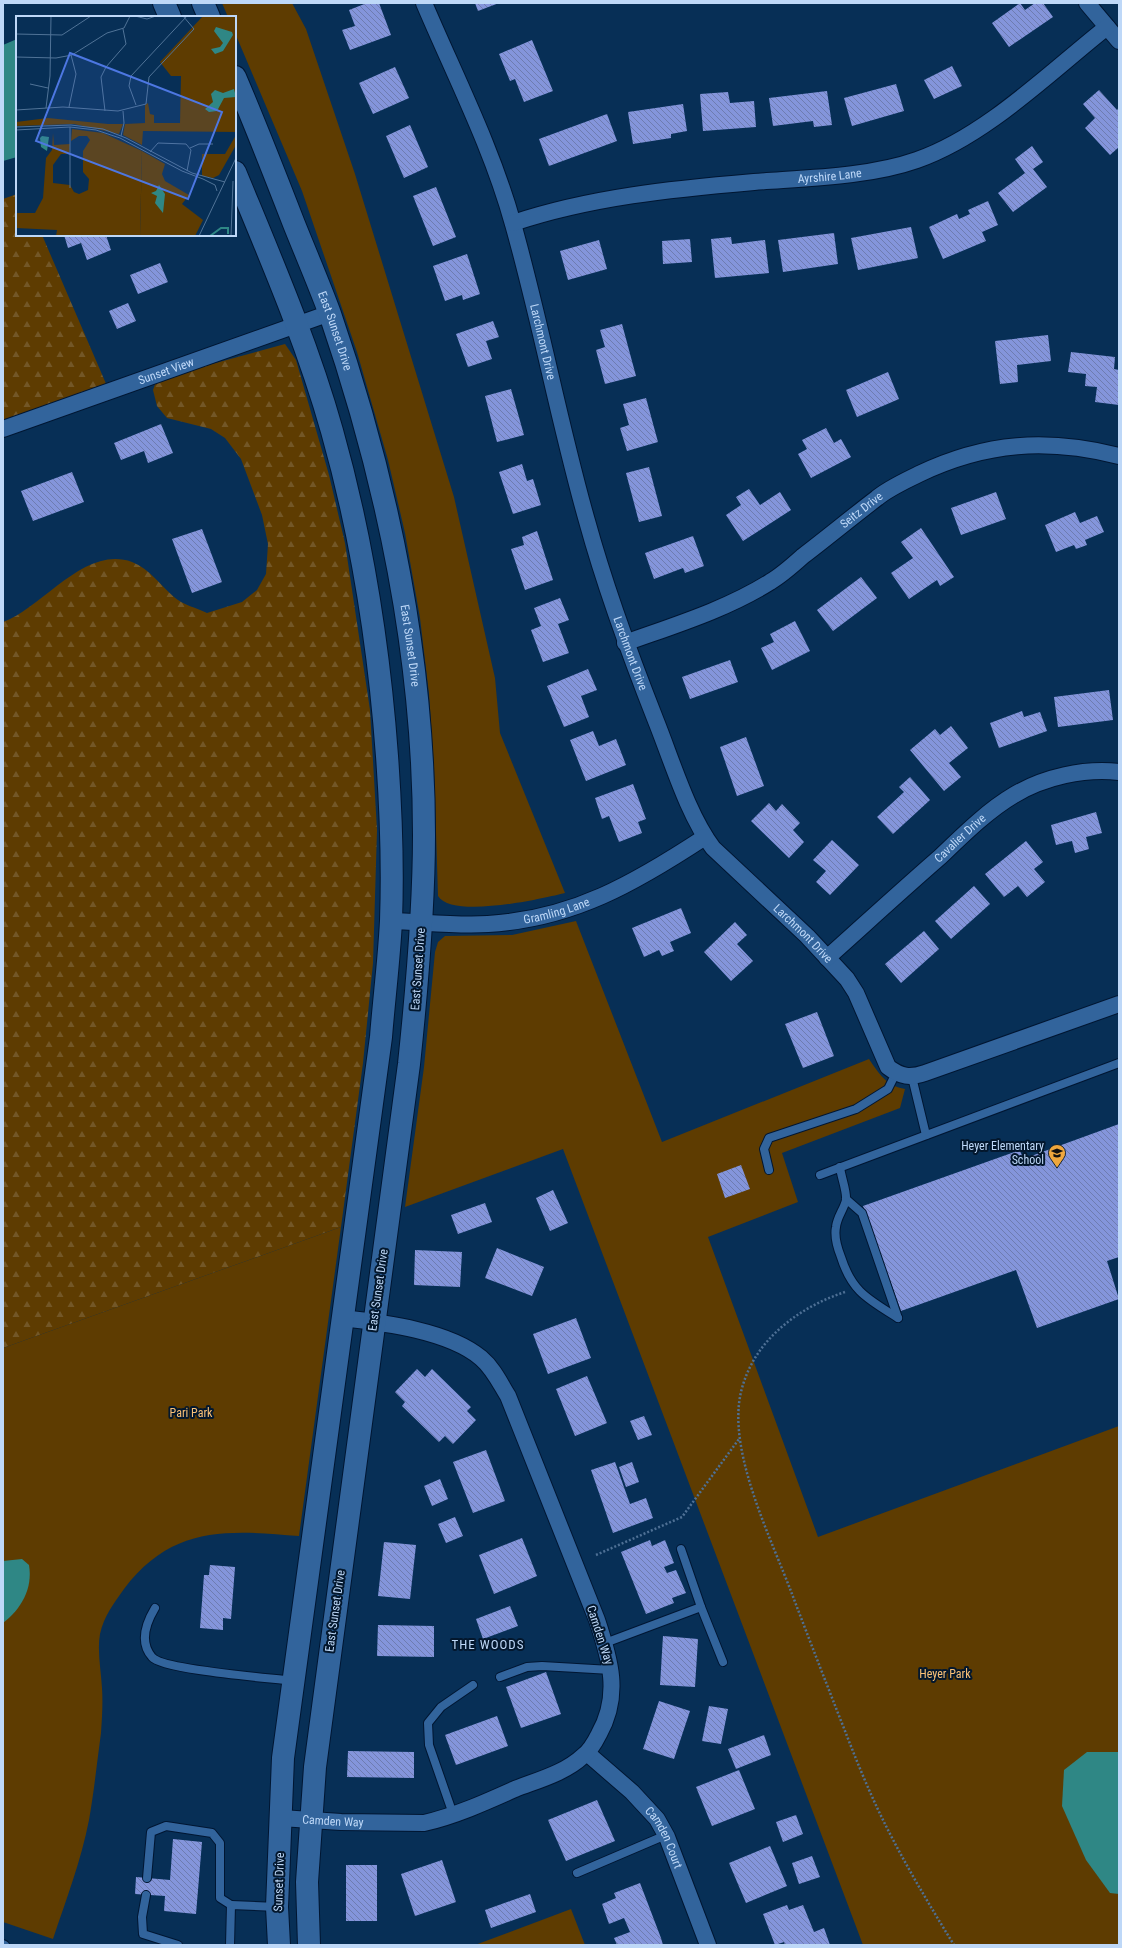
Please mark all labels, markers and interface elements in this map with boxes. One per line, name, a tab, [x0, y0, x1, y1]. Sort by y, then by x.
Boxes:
inset map	[16, 16, 236, 236]
street label: Ayrshire Lane	[797, 166, 863, 186]
street label: East Sunset Drive	[315, 289, 355, 373]
street label: Larchmont Drive	[527, 302, 558, 382]
street label: Sunset View	[136, 355, 196, 387]
street label: Seitz Drive	[837, 489, 886, 531]
street label: East Sunset Drive	[397, 603, 423, 688]
street label: Larchmont Drive	[610, 615, 651, 693]
street label: Cavalier Drive	[932, 811, 989, 866]
street label: Gramling Lane	[522, 895, 592, 927]
street label: Larchmont Drive	[771, 901, 836, 966]
street label: East Sunset Drive	[408, 927, 428, 1011]
place label: Heyer Elementary School	[961, 1139, 1044, 1167]
school or university icon: Heyer Elementary School	[1047, 1143, 1067, 1168]
street label: East Sunset Drive	[365, 1248, 391, 1332]
park label: Pari Park	[170, 1406, 213, 1420]
street label: East Sunset Drive	[322, 1569, 348, 1653]
street label: Camden Way	[584, 1604, 616, 1666]
district label: THE WOODS	[452, 1637, 524, 1652]
park label: Heyer Park	[919, 1667, 971, 1681]
street label: Camden Court	[642, 1804, 685, 1871]
street label: Camden Way	[302, 1812, 364, 1829]
street label: Sunset Drive	[271, 1852, 287, 1912]

